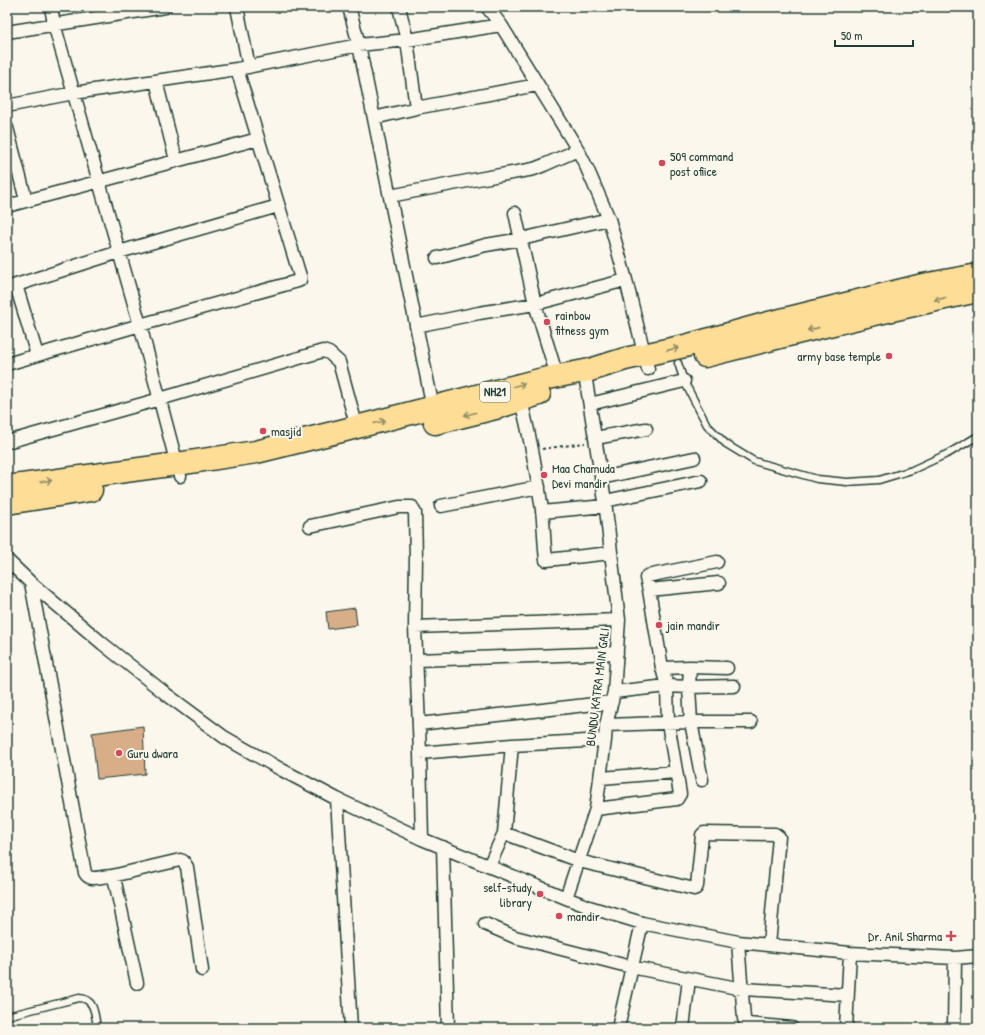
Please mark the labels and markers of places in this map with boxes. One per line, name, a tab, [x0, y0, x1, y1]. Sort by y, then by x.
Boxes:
place label: 509 command post ofiice	[670, 147, 733, 180]
marker: 509 command post ofiice	[657, 158, 667, 168]
place label: rainbow fitness gym	[555, 306, 609, 339]
marker: rainbow fitness gym	[542, 317, 552, 327]
place label: army base temple	[797, 347, 881, 365]
marker: army base temple	[884, 351, 894, 361]
place label: masjid	[271, 422, 301, 440]
marker: masjid	[258, 426, 268, 436]
place label: Maa Chamuda Devi mandir	[552, 459, 615, 492]
marker: Maa Chamuda Devi mandir	[539, 470, 549, 480]
place label: jain mandir	[665, 616, 720, 634]
marker: jain mandir	[654, 620, 664, 630]
place label: Guru dwara	[127, 744, 178, 762]
marker: Guru dwara	[114, 748, 124, 758]
place label: self-study library	[483, 878, 532, 911]
marker: self-study library	[535, 889, 545, 899]
place label: mandir	[567, 907, 600, 925]
marker: mandir	[554, 911, 564, 921]
place label: Dr. Anil Sharma	[868, 927, 942, 945]
marker: Dr. Anil Sharma	[945, 930, 957, 942]

